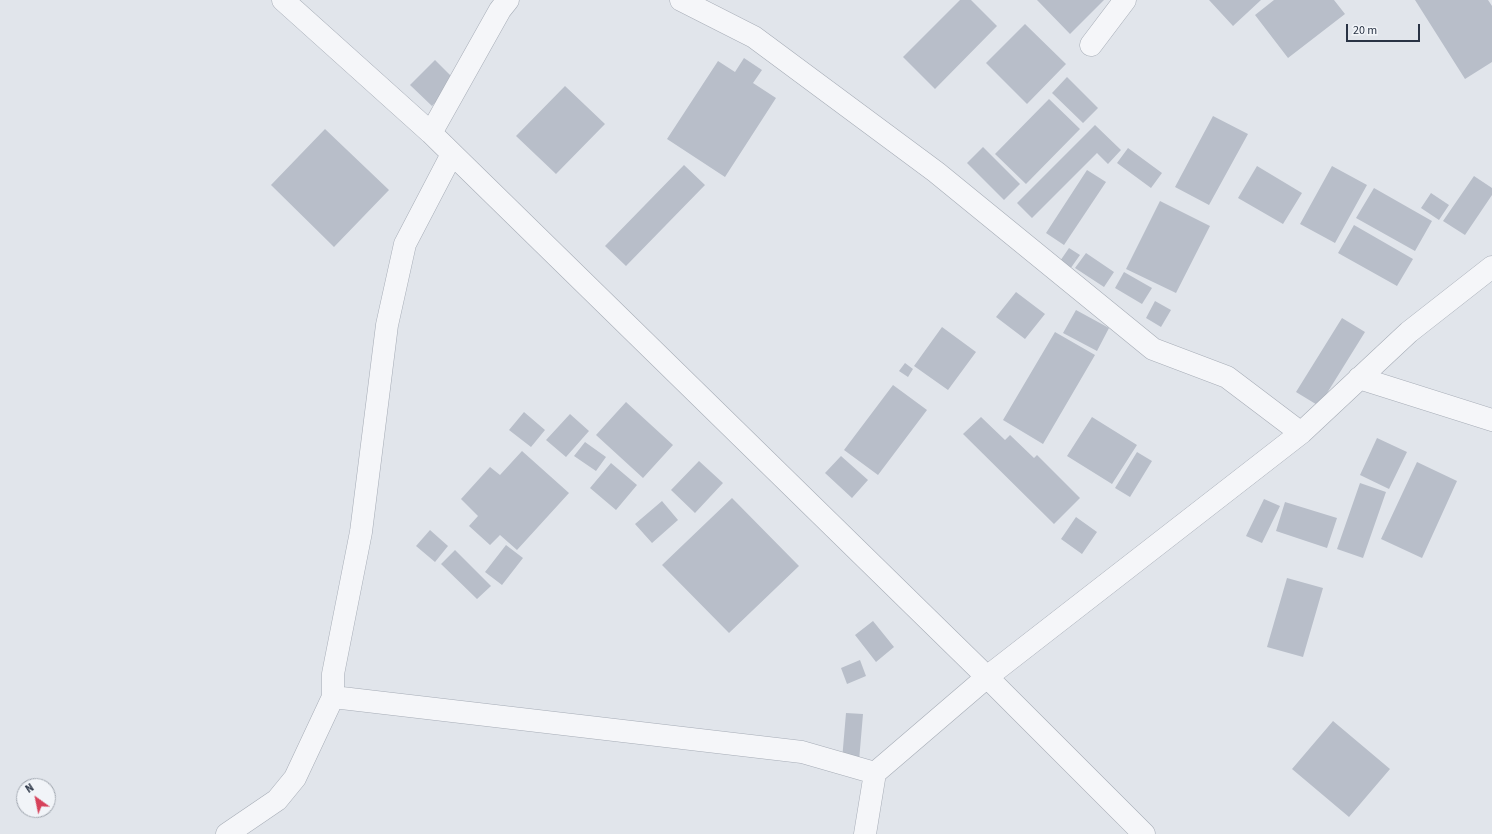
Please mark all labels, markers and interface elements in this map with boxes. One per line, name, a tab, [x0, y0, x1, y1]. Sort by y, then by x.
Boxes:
scale bar	[1348, 16, 1422, 42]
text: 20 m	[1353, 22, 1377, 39]
north arrow	[16, 778, 56, 818]
text: N	[23, 780, 37, 797]

